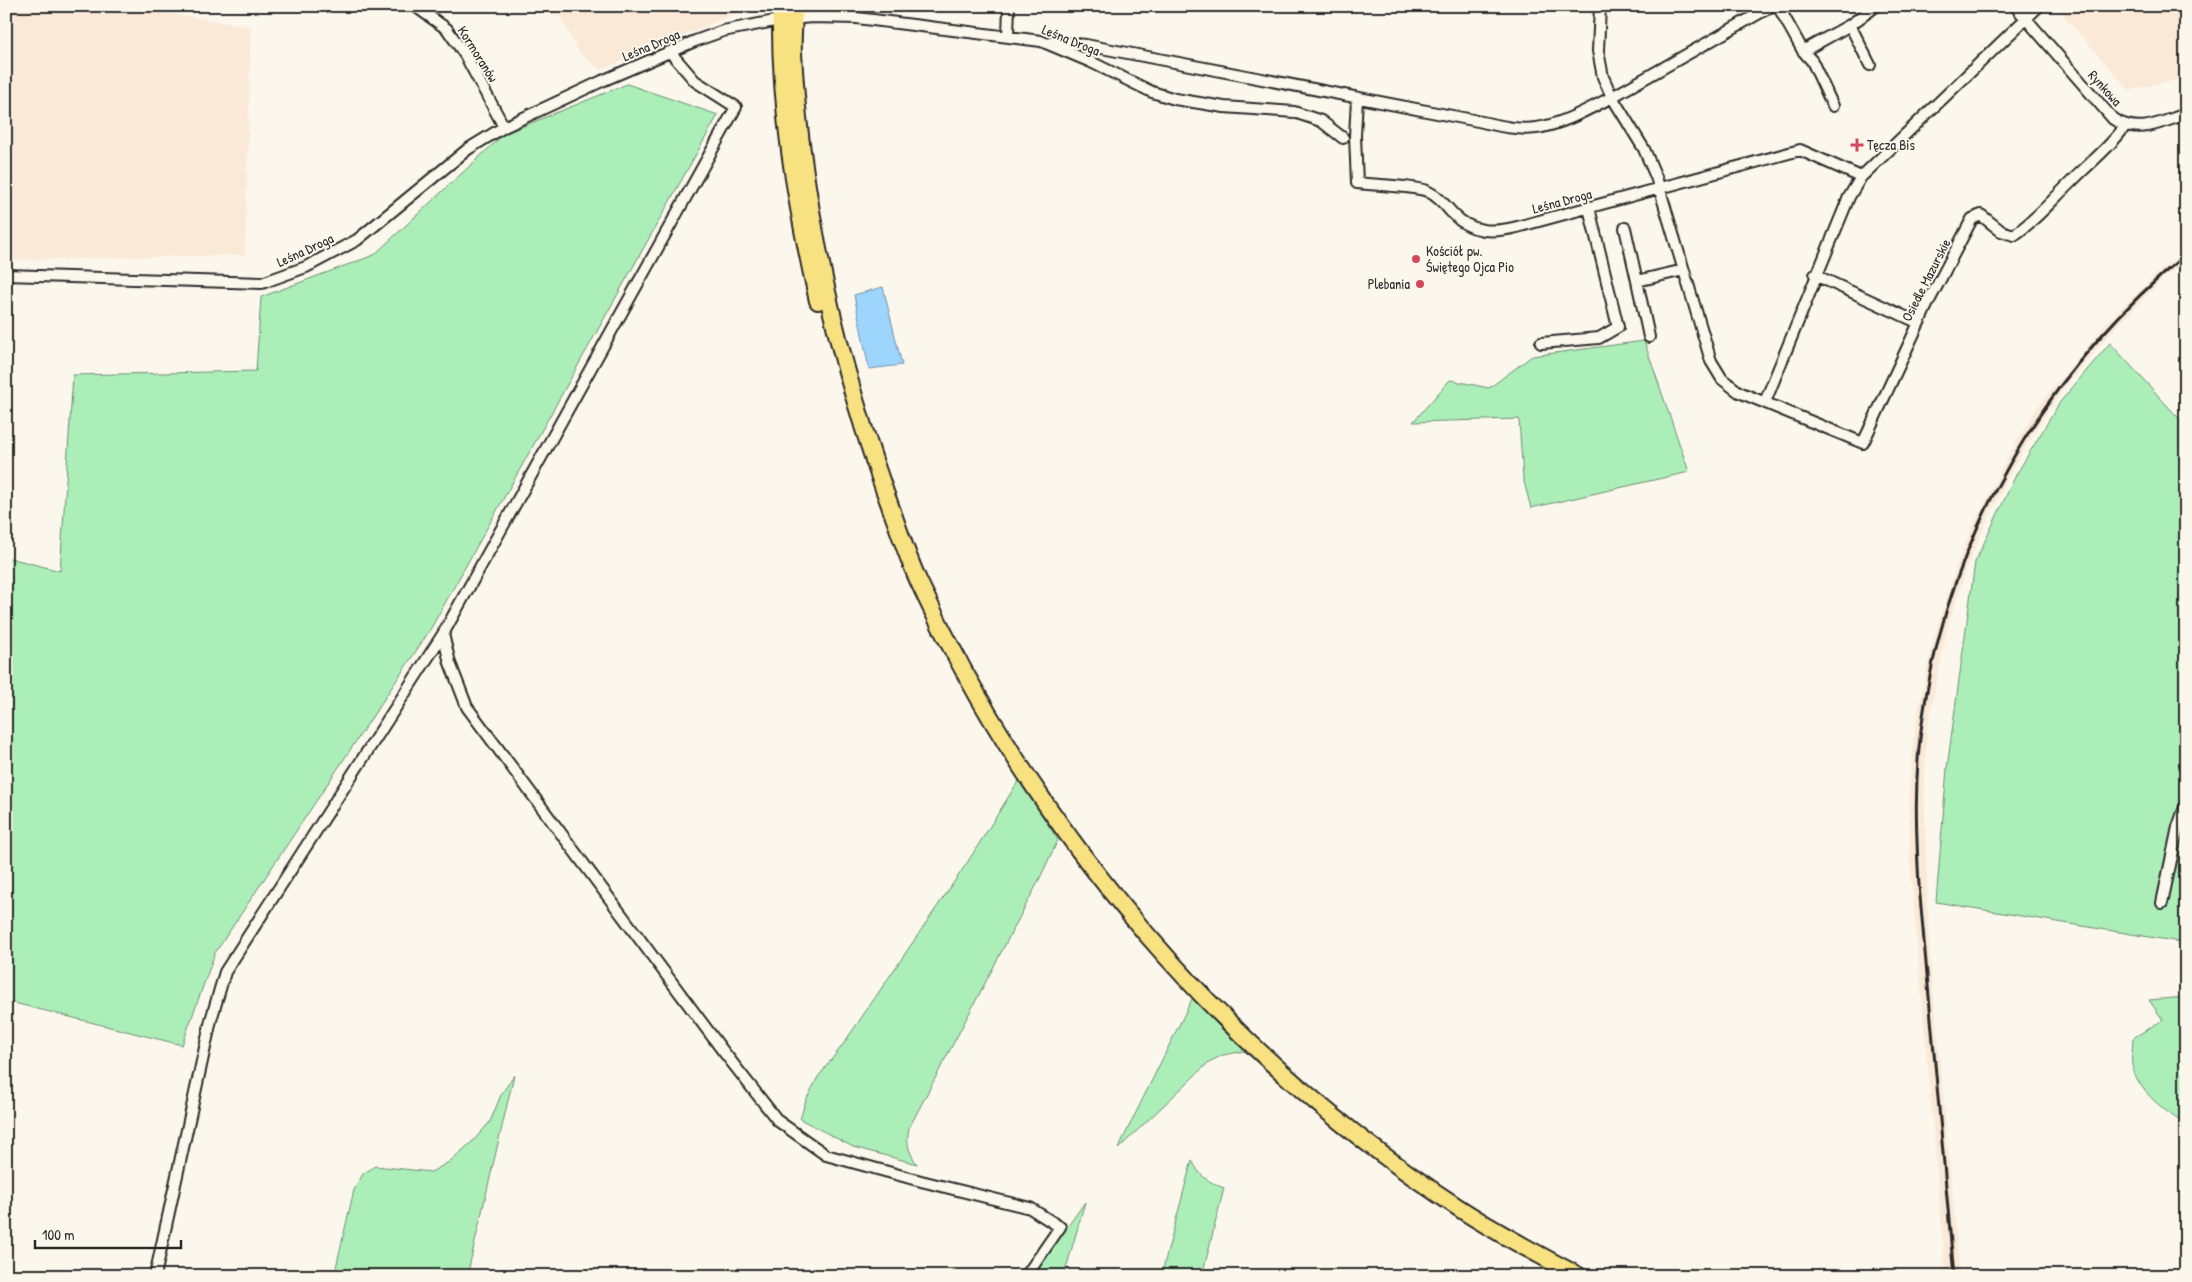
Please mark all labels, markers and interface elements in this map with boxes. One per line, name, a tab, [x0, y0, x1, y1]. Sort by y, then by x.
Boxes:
street label: Leśna Droga	[1039, 19, 1103, 61]
street label: Kormoranów	[454, 22, 503, 86]
street label: Leśna Droga	[619, 24, 683, 66]
street label: Rynkowa	[2084, 66, 2127, 111]
place label: Tęcza Bis	[1867, 135, 1915, 154]
marker: Tęcza Bis	[1851, 139, 1863, 151]
street label: Leśna Droga	[1530, 183, 1594, 219]
street label: Leśna Droga	[273, 228, 337, 272]
street label: Osiedle Mazurskie	[1897, 235, 1955, 324]
place label: Kościół pw. Świętego Ojca Pio	[1426, 241, 1514, 277]
marker: Kościół pw. Świętego Ojca Pio	[1410, 253, 1422, 265]
place label: Plebania	[1368, 274, 1410, 293]
marker: Plebania	[1414, 278, 1426, 290]
scale bar	[35, 1217, 181, 1249]
text: 100 m	[42, 1224, 75, 1245]

